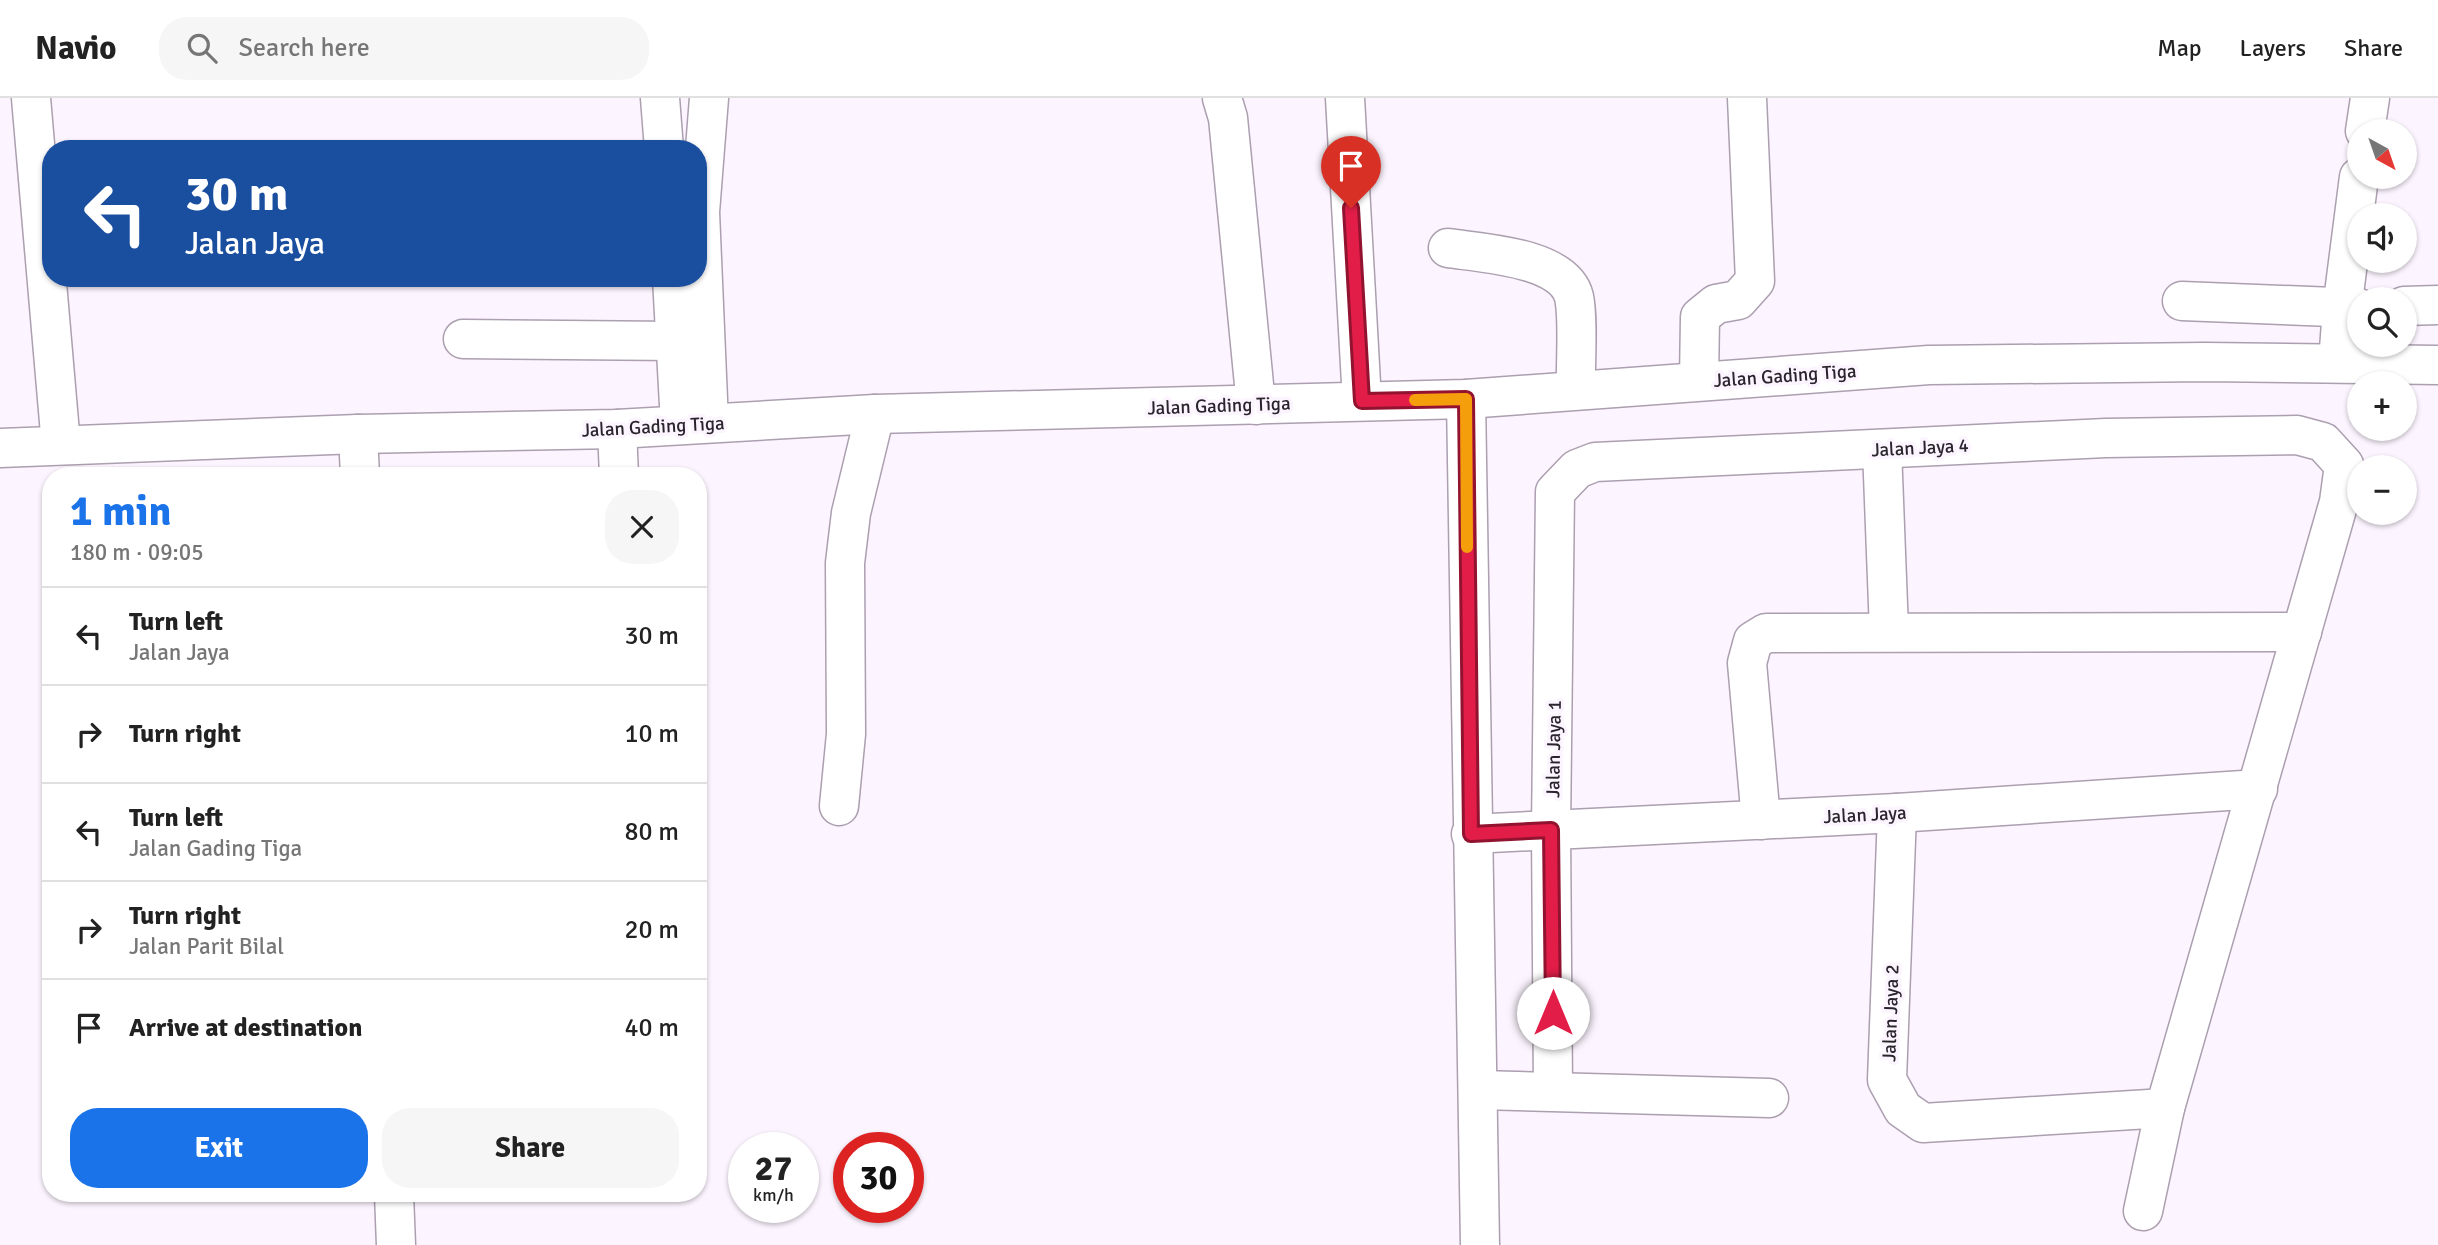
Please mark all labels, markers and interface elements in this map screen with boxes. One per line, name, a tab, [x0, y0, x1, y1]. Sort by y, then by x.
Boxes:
search box	[159, 17, 649, 80]
text: Navio	[35, 28, 117, 69]
icon: search	[183, 29, 221, 67]
text: Search here	[239, 32, 370, 64]
text: Map	[2157, 33, 2202, 63]
text: Layers	[2240, 33, 2306, 63]
text: Share	[2344, 33, 2403, 63]
north arrow	[2347, 119, 2417, 189]
map controls	[2347, 119, 2417, 525]
pin	[1321, 136, 1381, 208]
icon: arrive	[1332, 147, 1370, 185]
text: 30 m	[185, 164, 288, 224]
icon: left	[70, 168, 161, 259]
button: sound	[2347, 203, 2417, 273]
text: Jalan Jaya	[185, 224, 325, 263]
button: search	[2347, 287, 2417, 357]
street label: Jalan Gading Tiga	[1713, 359, 1857, 393]
button: +	[2347, 371, 2417, 441]
street label: Jalan Gading Tiga	[1147, 392, 1291, 420]
street label: Jalan Gading Tiga	[581, 411, 725, 443]
street label: Jalan Jaya 4	[1871, 433, 1969, 463]
button: −	[2347, 455, 2417, 525]
text: 1 min	[70, 486, 171, 537]
button: close	[605, 490, 679, 564]
text: 180 m · 09:05	[70, 538, 204, 567]
text: Turn left	[129, 606, 223, 638]
icon: left	[70, 617, 108, 655]
text: 30 m	[624, 620, 679, 652]
text: Jalan Jaya	[129, 638, 230, 667]
street label: Jalan Jaya 1	[1541, 700, 1567, 798]
icon: right	[70, 715, 108, 753]
text: Turn right	[129, 718, 241, 750]
text: 10 m	[624, 718, 679, 750]
street label: Jalan Jaya	[1823, 801, 1907, 829]
text: Turn left	[129, 802, 223, 834]
icon: left	[70, 813, 108, 851]
text: 80 m	[624, 816, 679, 848]
text: Jalan Gading Tiga	[129, 834, 302, 863]
text: Turn right	[129, 900, 241, 932]
icon: right	[70, 911, 108, 949]
text: 20 m	[624, 914, 679, 946]
text: Jalan Parit Bilal	[129, 932, 284, 961]
street label: Jalan Jaya 2	[1877, 964, 1905, 1062]
position arrow	[1516, 976, 1590, 1050]
icon: arrive	[70, 1009, 108, 1047]
text: Arrive at destination	[129, 1012, 362, 1044]
text: 40 m	[624, 1012, 679, 1044]
button: Exit	[70, 1108, 368, 1188]
button: Share	[382, 1108, 679, 1188]
speed limit sign: 30	[833, 1132, 924, 1223]
text: 27	[755, 1147, 792, 1190]
text: km/h	[753, 1184, 794, 1206]

